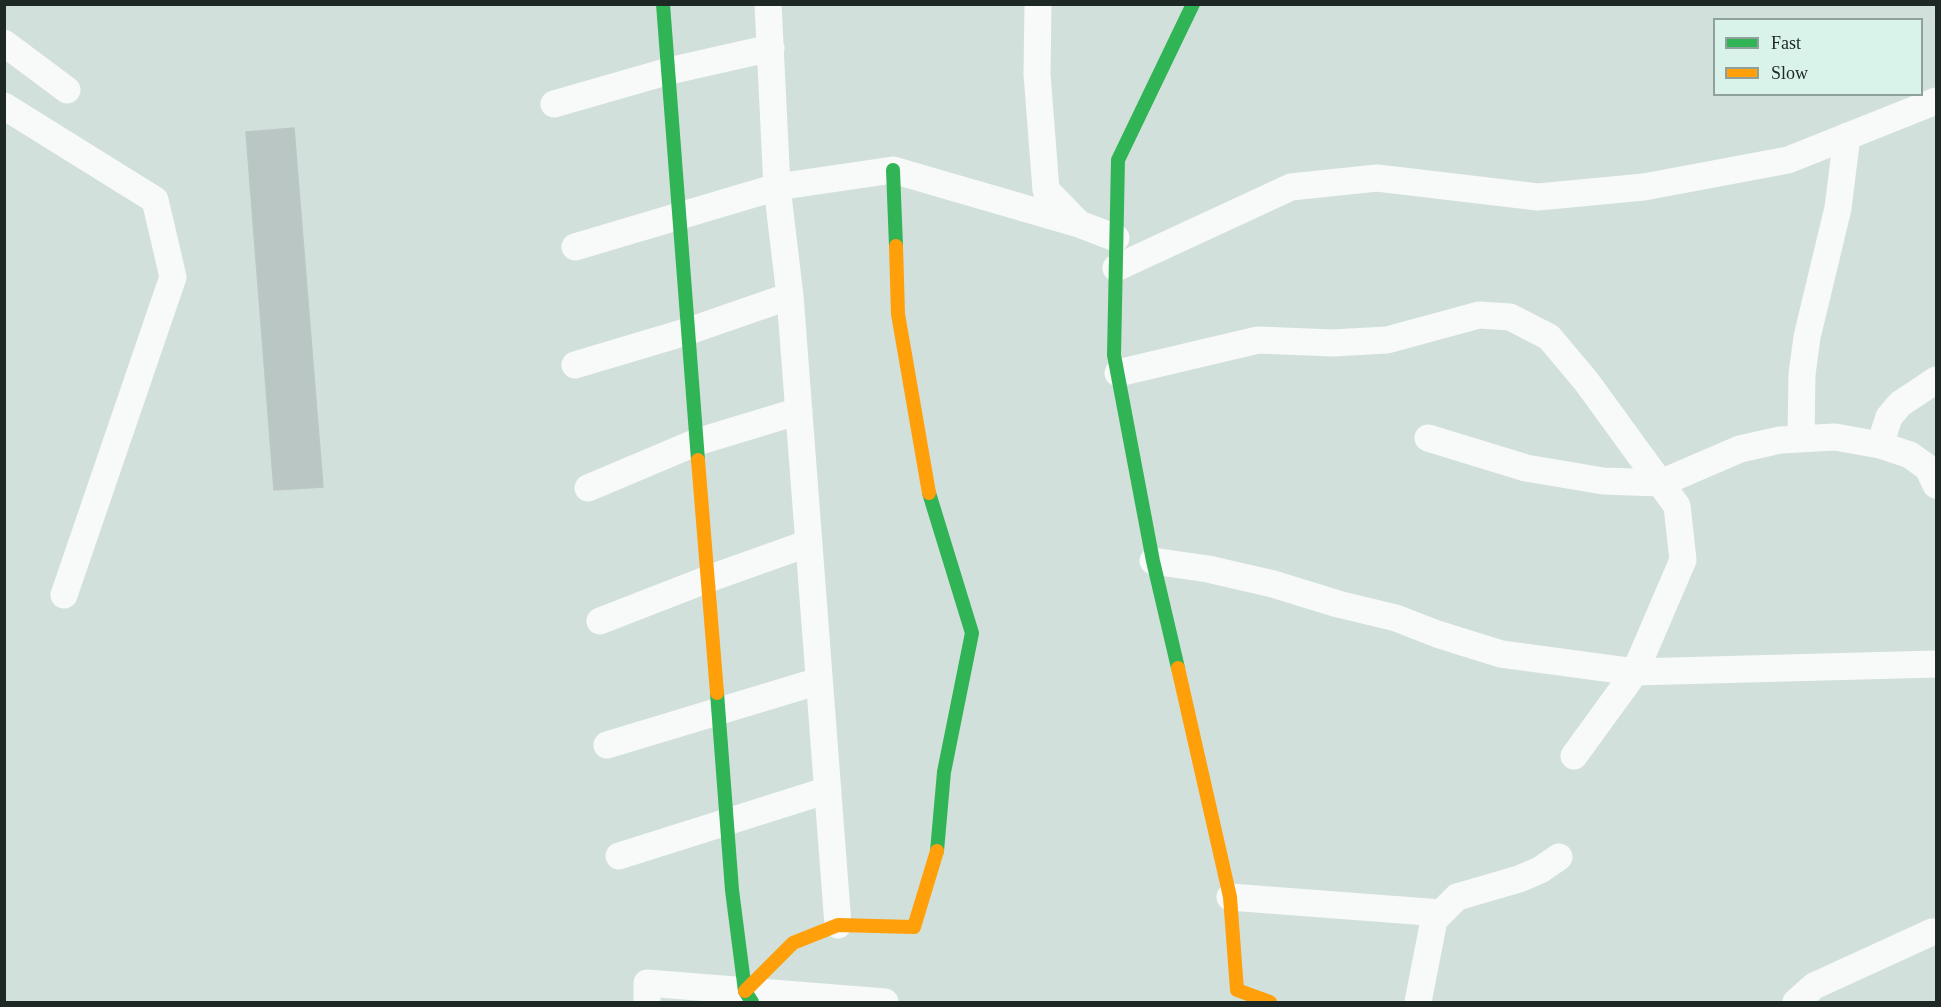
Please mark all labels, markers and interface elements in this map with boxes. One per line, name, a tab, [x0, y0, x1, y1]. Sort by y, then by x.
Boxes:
legend	[1713, 18, 1923, 96]
text: Fast	[1771, 33, 1801, 53]
text: Slow	[1771, 63, 1808, 83]

